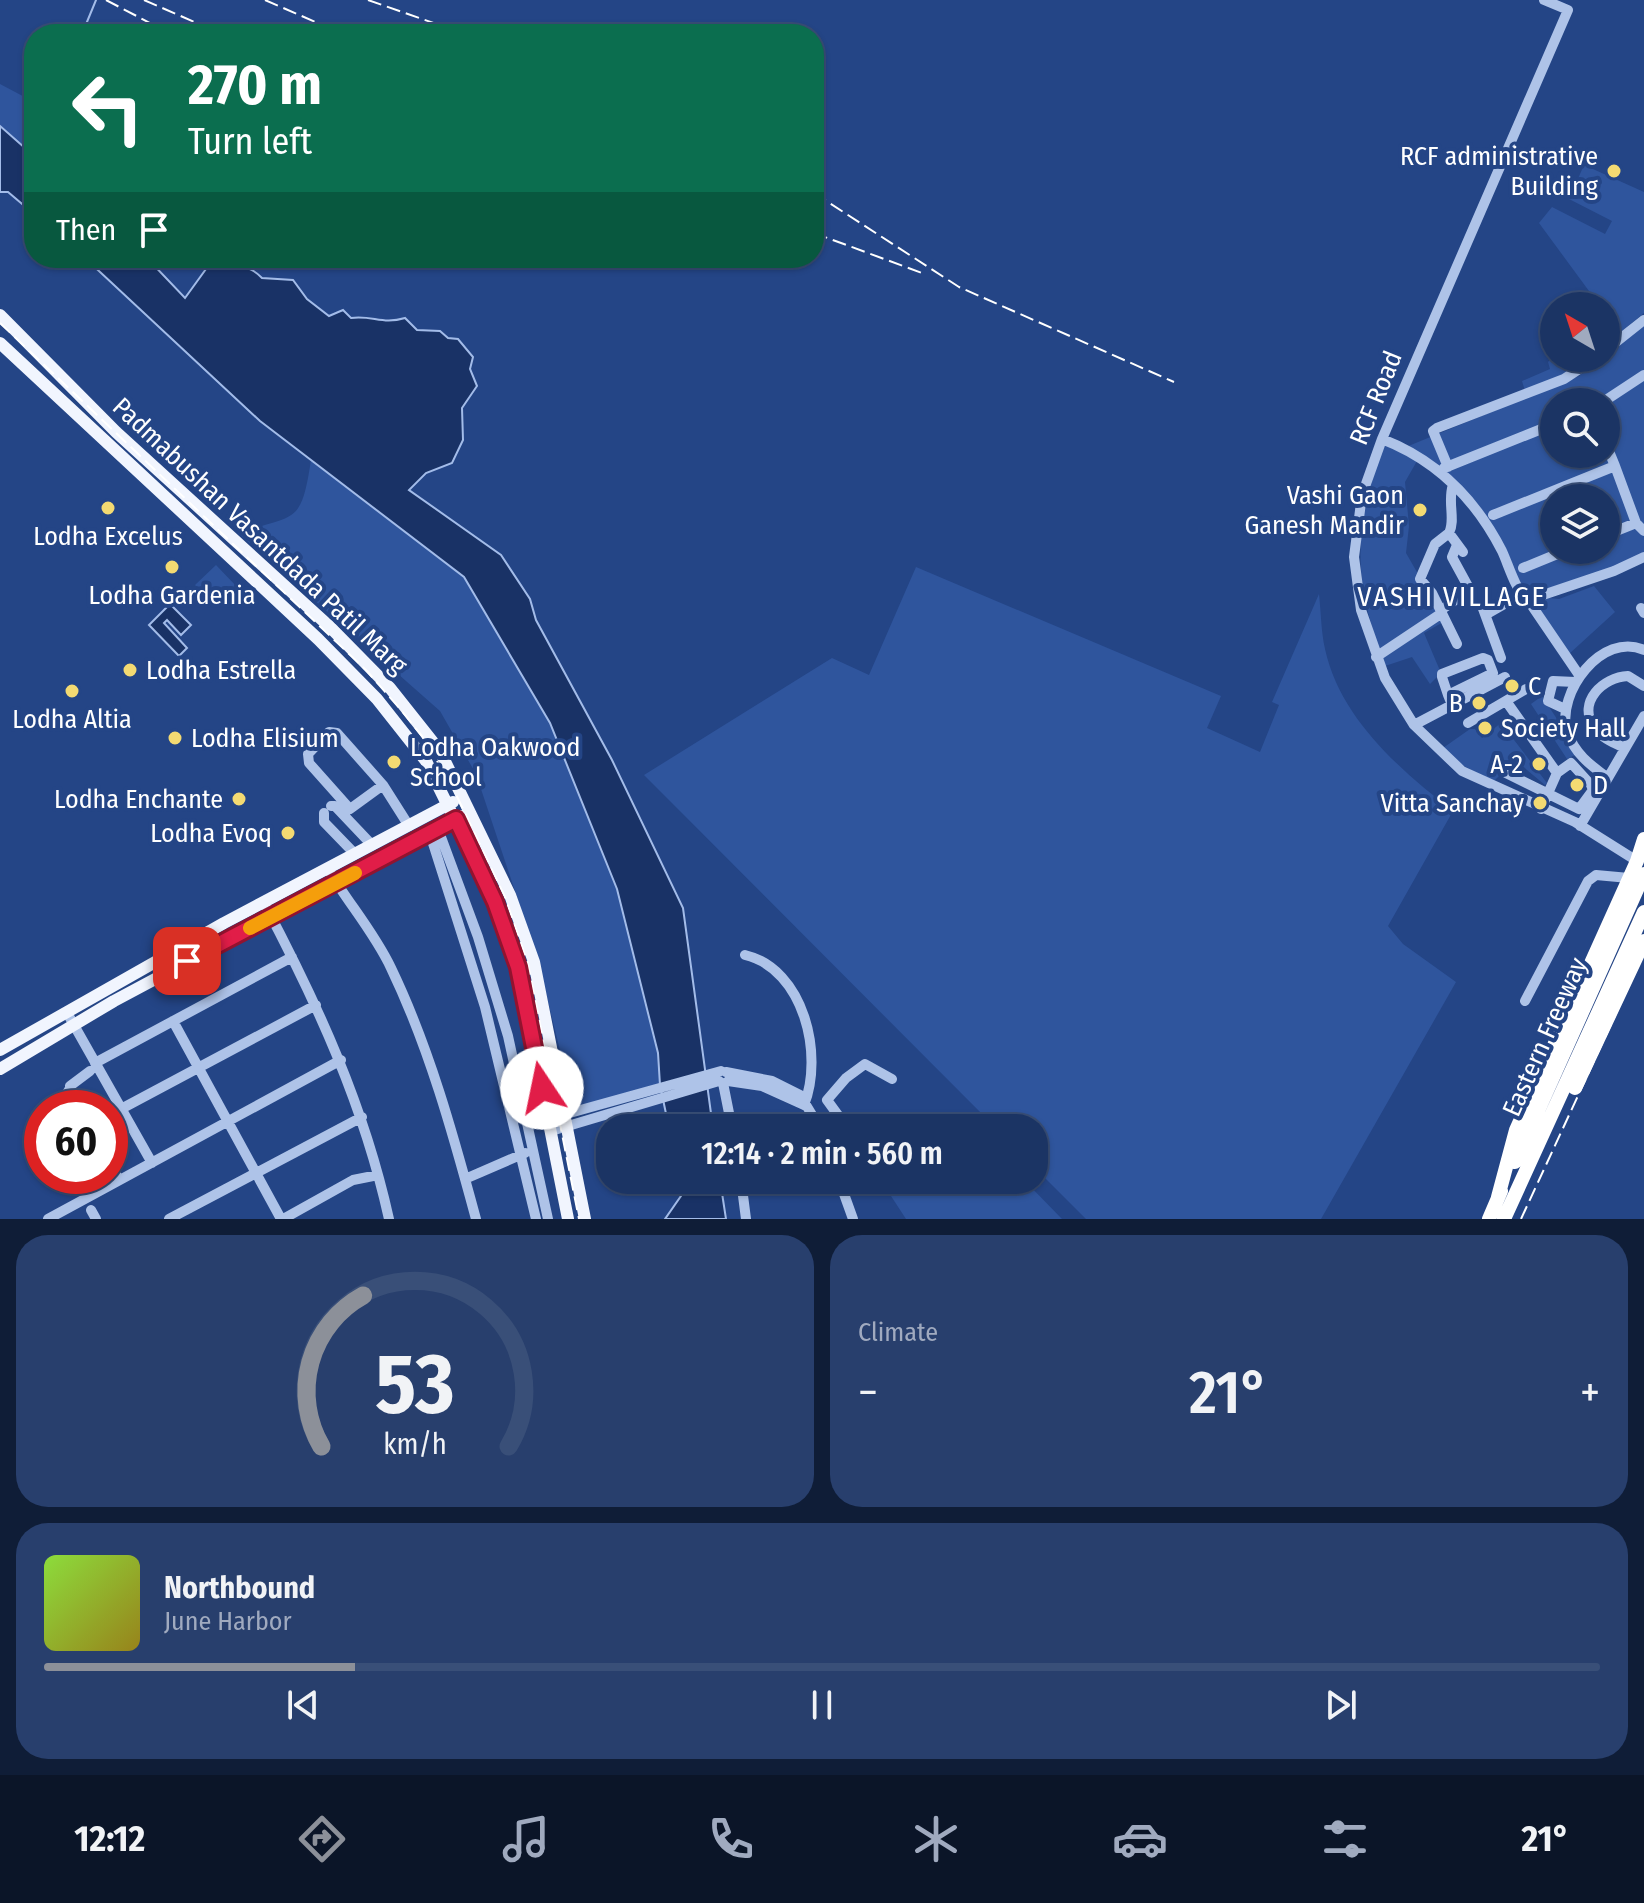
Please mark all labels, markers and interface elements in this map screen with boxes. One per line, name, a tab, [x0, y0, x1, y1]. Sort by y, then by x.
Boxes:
text: 270 m	[188, 52, 322, 119]
icon: left	[56, 56, 160, 160]
text: Turn left	[188, 120, 312, 164]
place label: RCF administrative Building	[1400, 141, 1599, 202]
marker: RCF administrative Building	[1605, 162, 1623, 180]
icon: arrive	[132, 208, 176, 252]
text: Then	[56, 212, 116, 248]
north arrow	[1540, 292, 1620, 372]
map controls	[1540, 292, 1620, 564]
street label: RCF Road	[1343, 347, 1409, 449]
button: search	[1540, 388, 1620, 468]
street label: Padmabushan Vasantdada Patil Marg	[106, 391, 414, 681]
place label: Vashi Gaon Ganesh Mandir	[1244, 480, 1404, 541]
button: layers	[1540, 484, 1620, 564]
marker: Lodha Excelus	[99, 499, 117, 517]
marker: Vashi Gaon Ganesh Mandir	[1411, 501, 1429, 519]
place label: Lodha Excelus	[33, 521, 183, 552]
marker: Lodha Gardenia	[163, 558, 181, 576]
place label: Lodha Gardenia	[89, 580, 255, 611]
district label: VASHI VILLAGE	[1357, 580, 1547, 613]
place label: Lodha Estrella	[146, 655, 296, 686]
marker: Lodha Estrella	[121, 661, 139, 679]
place label: C	[1528, 671, 1541, 702]
marker: C	[1503, 677, 1521, 695]
marker: Lodha Altia	[63, 682, 81, 700]
place label: B	[1449, 688, 1463, 719]
marker: B	[1470, 694, 1488, 712]
place label: Lodha Altia	[12, 704, 132, 735]
place label: Society Hall	[1501, 713, 1626, 744]
marker: Society Hall	[1476, 719, 1494, 737]
place label: Lodha Elisium	[191, 723, 339, 754]
marker: Lodha Elisium	[166, 729, 184, 747]
place label: Lodha Oakwood School	[410, 732, 580, 793]
place label: A-2	[1490, 749, 1523, 780]
marker: Lodha Oakwood School	[385, 753, 403, 771]
marker: A-2	[1530, 755, 1548, 773]
place label: D	[1593, 770, 1608, 801]
marker: D	[1568, 776, 1586, 794]
place label: Lodha Enchante	[54, 784, 223, 815]
place label: Vitta Sanchay	[1380, 788, 1524, 819]
marker: Lodha Enchante	[230, 790, 248, 808]
marker: Vitta Sanchay	[1531, 794, 1549, 812]
place label: Lodha Evoq	[150, 818, 272, 849]
marker: Lodha Evoq	[279, 824, 297, 842]
pin	[153, 927, 221, 995]
icon: arrive	[165, 939, 209, 983]
street label: Eastern Freeway	[1496, 952, 1594, 1121]
position arrow	[500, 1046, 584, 1130]
speed limit sign: 60	[24, 1090, 128, 1194]
text: 12:14 · 2 min · 560 m	[701, 1136, 943, 1172]
text: Climate	[858, 1317, 938, 1348]
text: 53	[375, 1335, 455, 1435]
text: 21°	[1189, 1357, 1269, 1429]
text: −	[858, 1366, 878, 1419]
text: +	[1580, 1366, 1600, 1419]
text: km/h	[383, 1427, 447, 1462]
text: Northbound	[164, 1570, 315, 1606]
text: June Harbor	[164, 1606, 292, 1637]
icon: previous	[281, 1683, 325, 1727]
icon: pause	[800, 1683, 844, 1727]
icon: next	[1319, 1683, 1363, 1727]
icon: directions	[294, 1811, 350, 1867]
icon: music	[498, 1811, 554, 1867]
icon: phone	[703, 1811, 759, 1867]
icon: climate	[908, 1811, 964, 1867]
icon: car	[1112, 1811, 1168, 1867]
icon: filters	[1317, 1811, 1373, 1867]
text: 12:12	[74, 1817, 145, 1861]
text: 21°	[1522, 1817, 1570, 1861]

